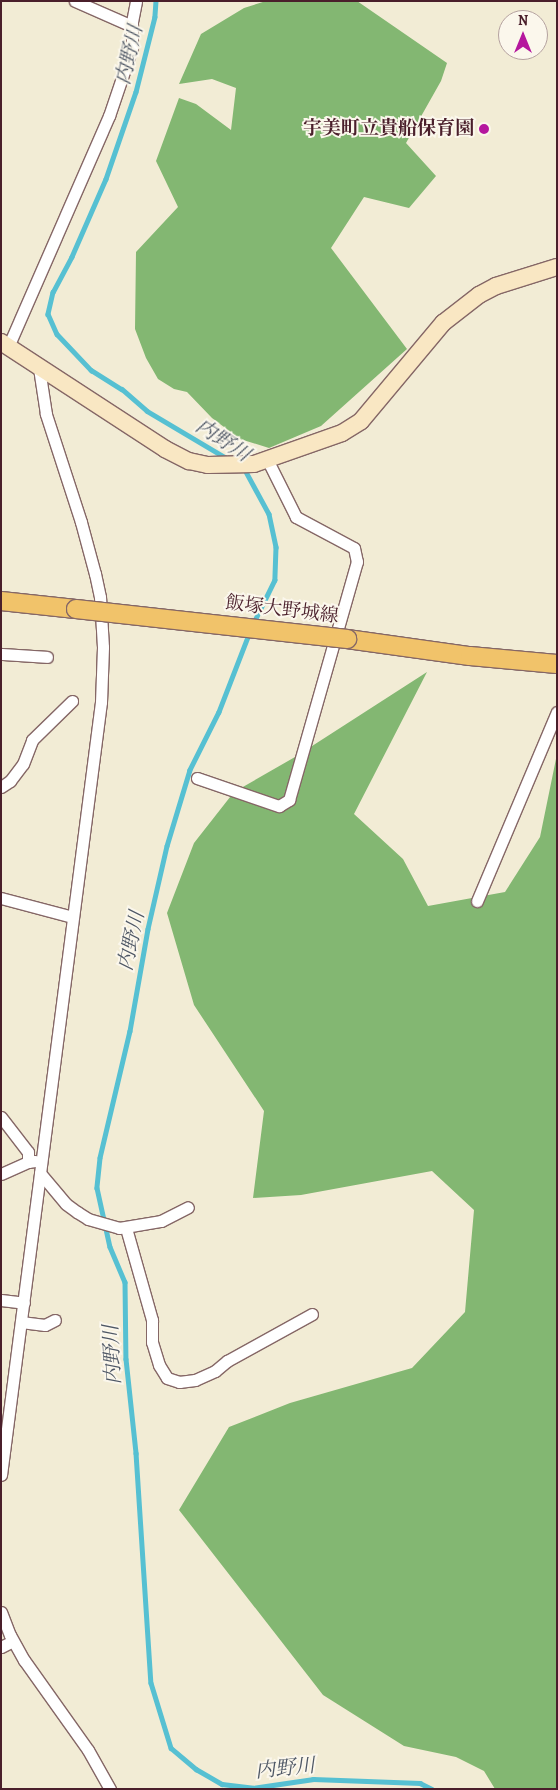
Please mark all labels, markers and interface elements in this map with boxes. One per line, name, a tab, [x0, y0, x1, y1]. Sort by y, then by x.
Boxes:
north arrow	[498, 10, 548, 60]
text: N	[518, 11, 528, 30]
water label: 内野川	[111, 23, 147, 87]
place label: 宇美町立貴船保育園	[303, 118, 474, 140]
marker: 宇美町立貴船保育園	[478, 123, 490, 135]
water label: 内野川	[191, 414, 255, 466]
street label: 飯塚大野城線	[224, 592, 340, 628]
water label: 内野川	[113, 909, 149, 973]
water label: 内野川	[98, 1324, 126, 1386]
water label: 内野川	[254, 1753, 316, 1783]

